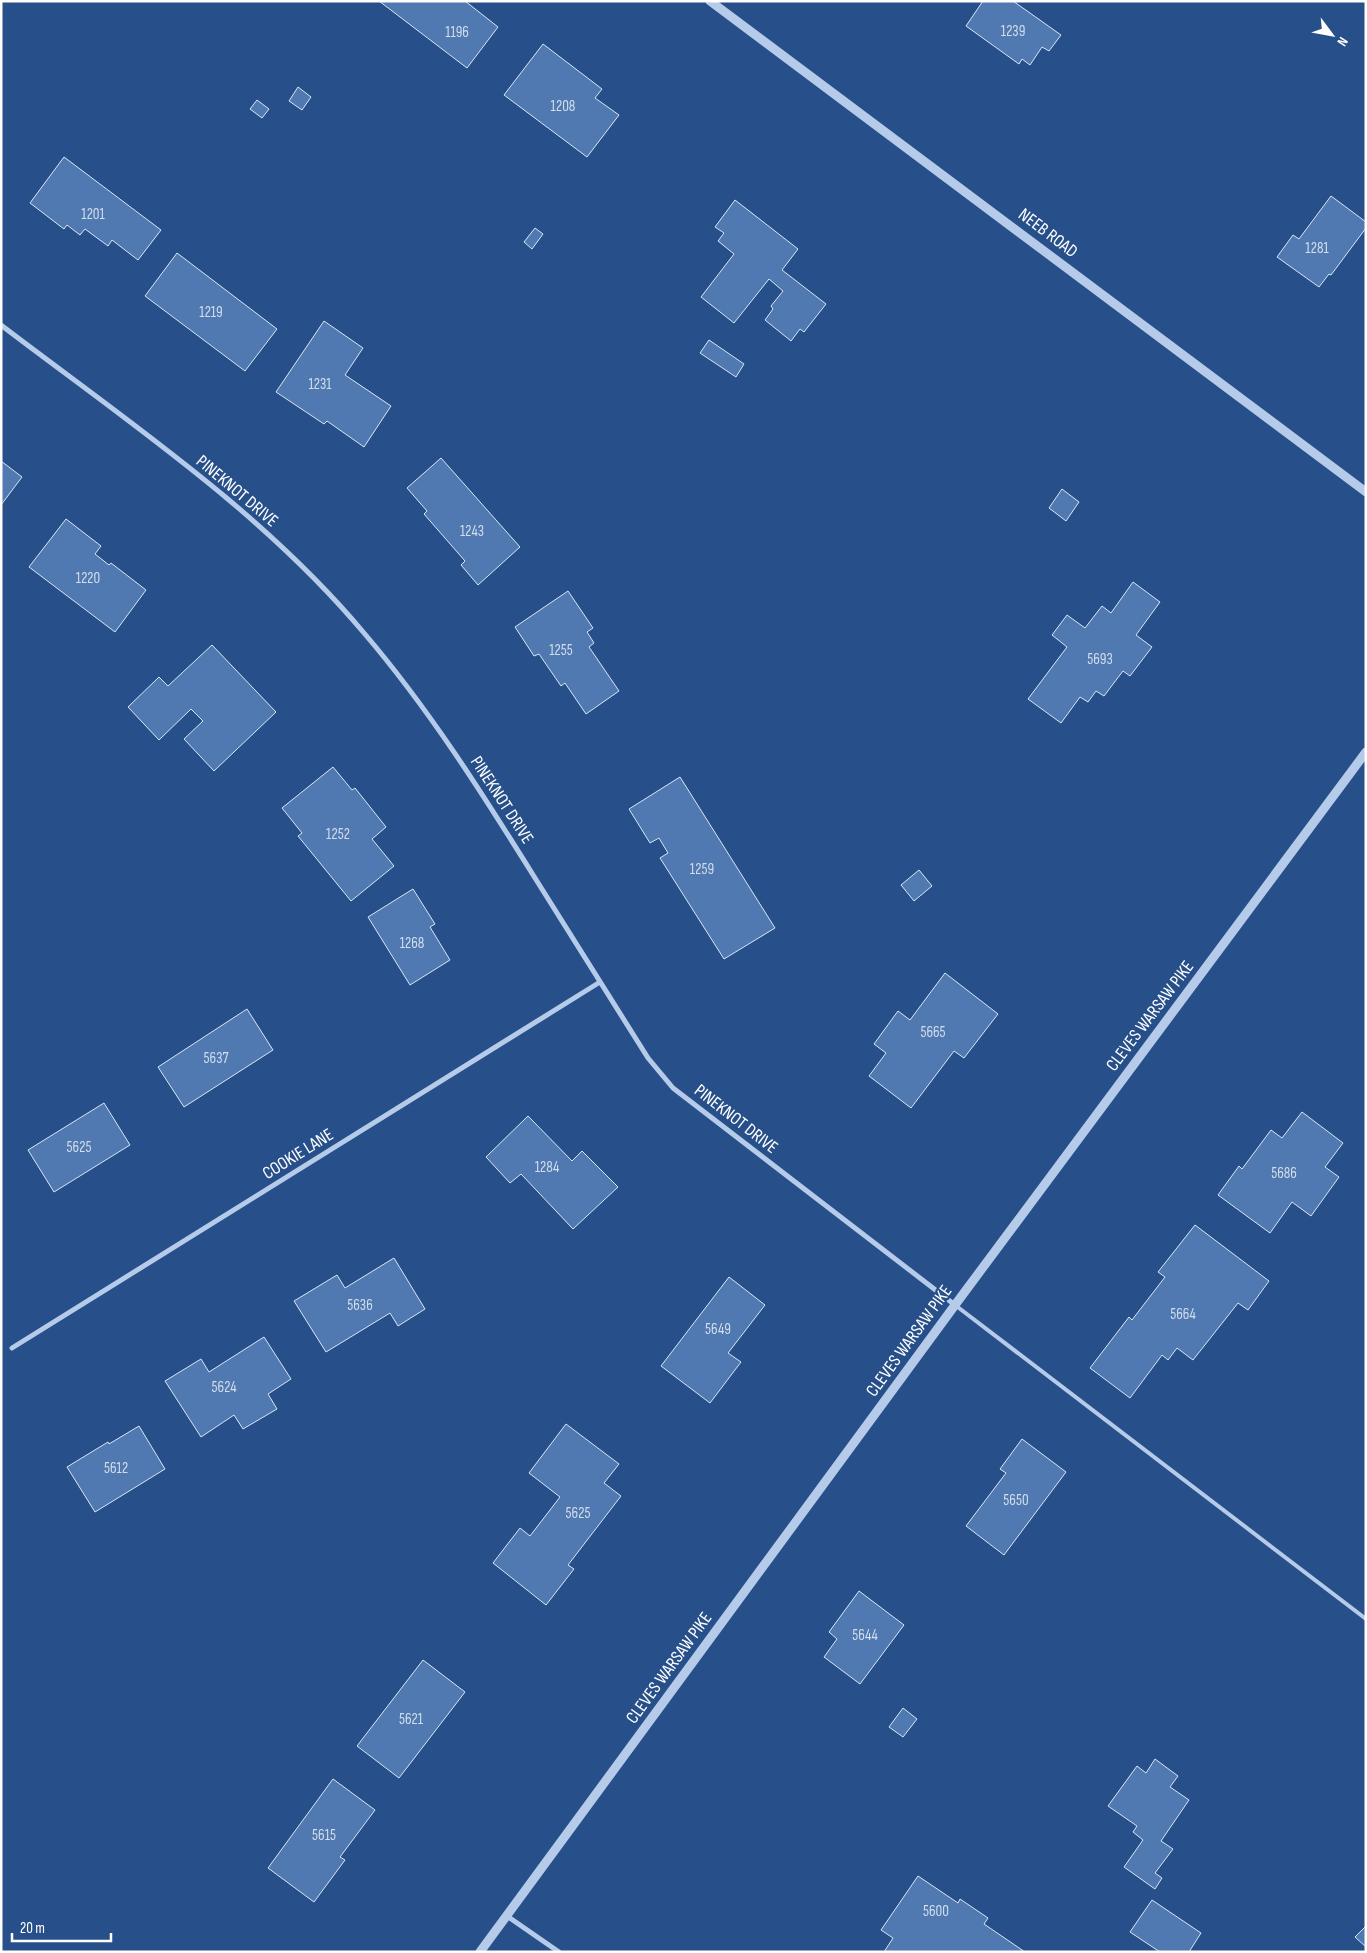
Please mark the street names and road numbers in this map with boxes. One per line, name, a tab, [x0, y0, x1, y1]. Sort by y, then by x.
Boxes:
street label: NEEB ROAD	[1014, 204, 1082, 262]
street label: PINEKNOT DRIVE	[192, 451, 282, 531]
street label: PINEKNOT DRIVE	[466, 752, 538, 848]
street label: CLEVES WARSAW PIKE	[1102, 957, 1198, 1075]
street label: PINEKNOT DRIVE	[690, 1080, 782, 1158]
street label: COOKIE LANE	[259, 1124, 337, 1184]
street label: CLEVES WARSAW PIKE	[862, 1281, 956, 1401]
street label: CLEVES WARSAW PIKE	[622, 1608, 716, 1728]

